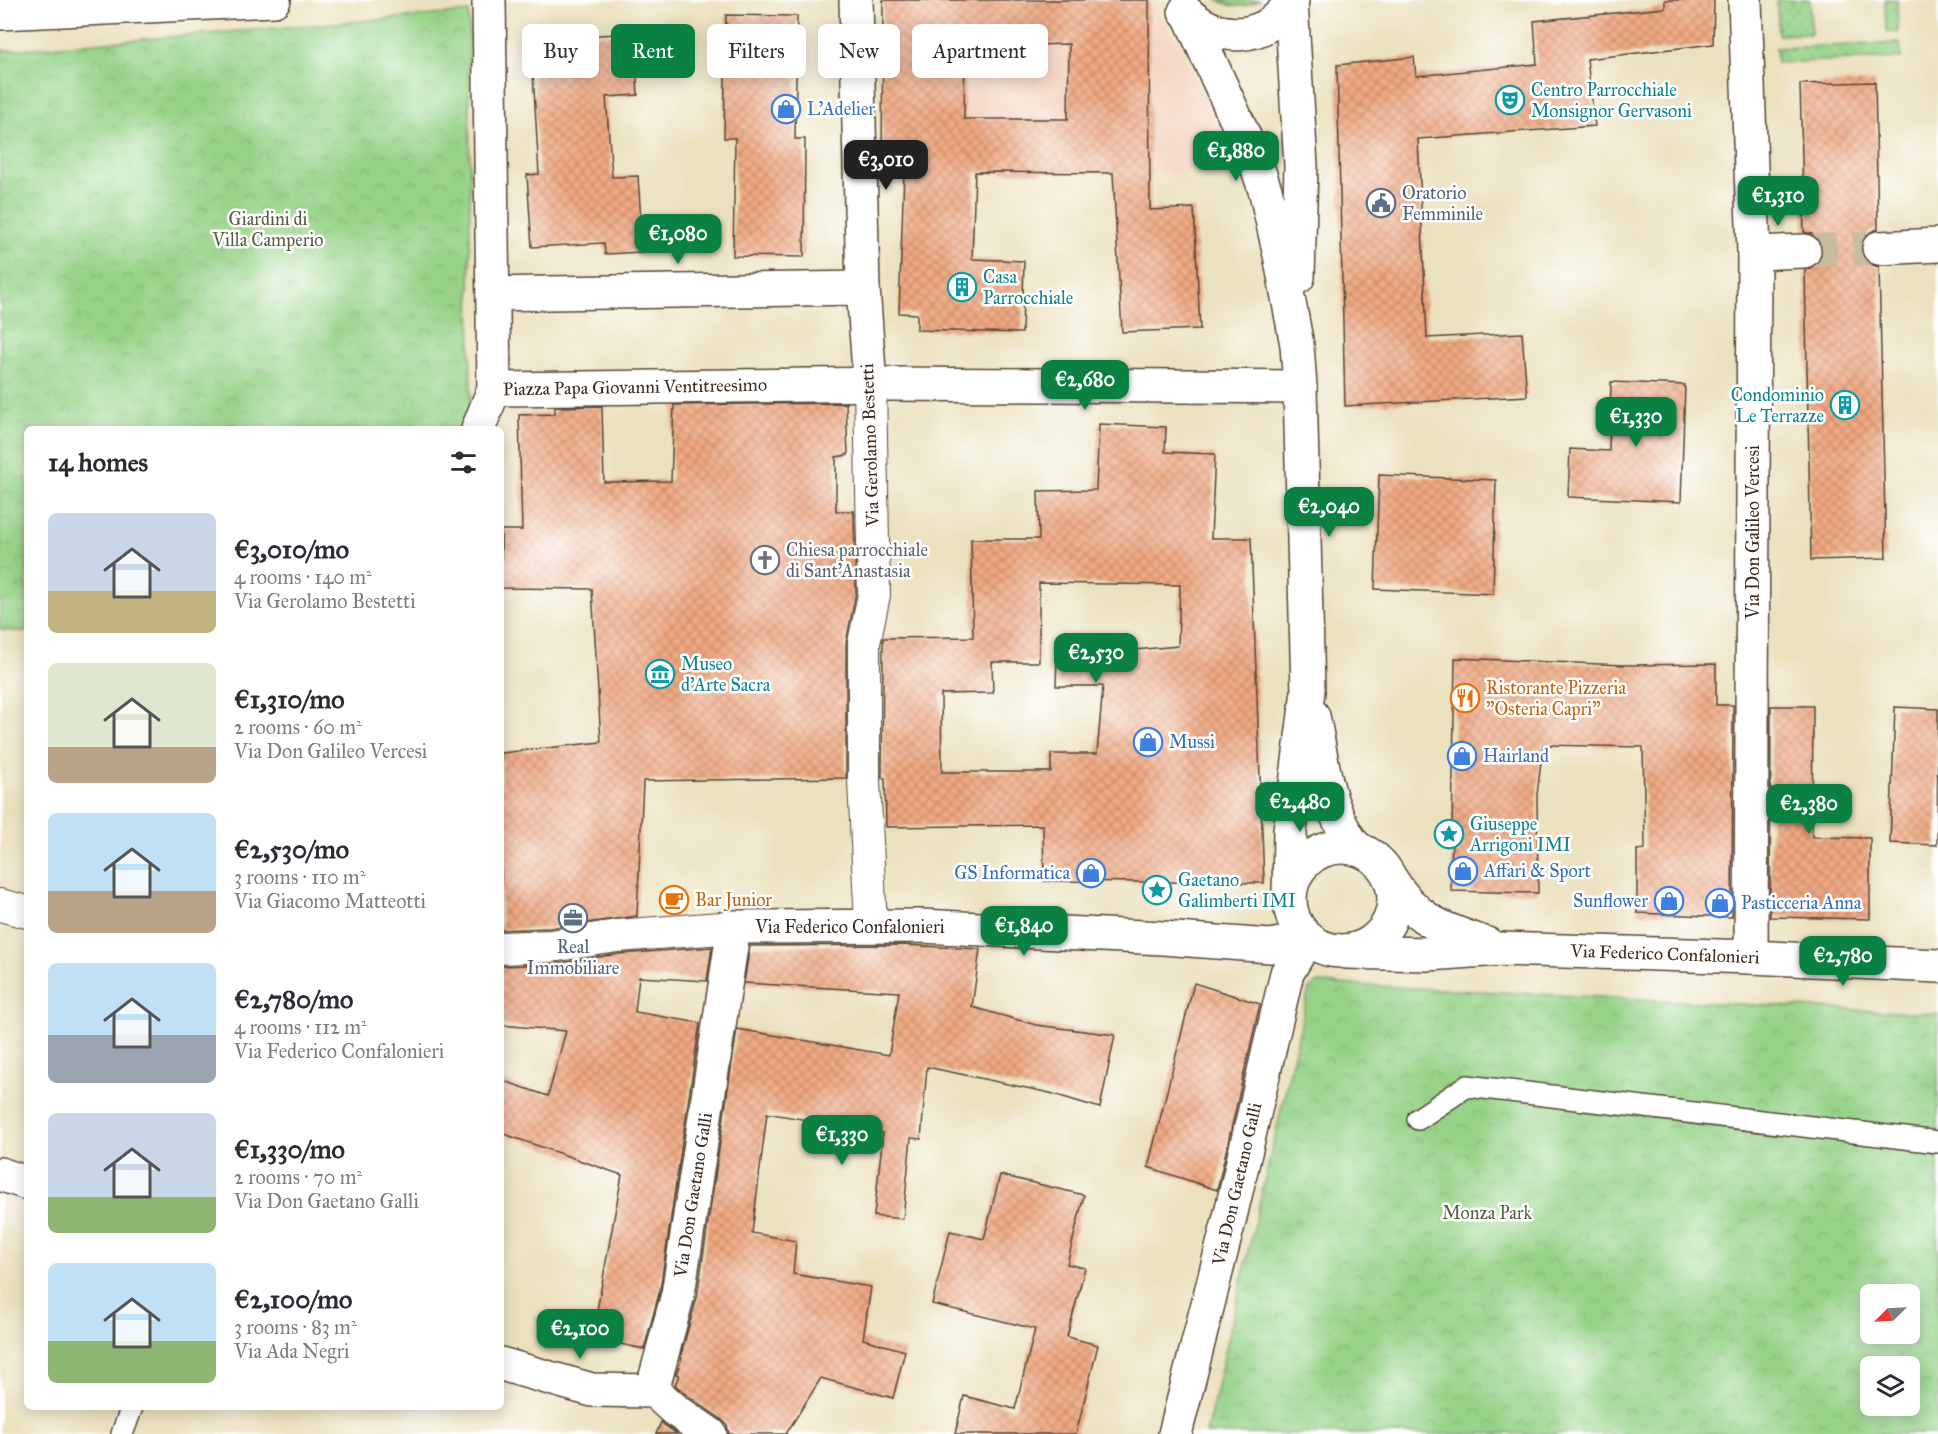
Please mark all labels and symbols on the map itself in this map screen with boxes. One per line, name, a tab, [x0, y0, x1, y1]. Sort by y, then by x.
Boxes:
place label: Centro Parrocchiale Monsignor Gervasoni	[1531, 79, 1692, 123]
theatre icon: Centro Parrocchiale Monsignor Gervasoni	[1494, 84, 1526, 116]
shop icon: L'Adelier	[770, 93, 802, 125]
place label: L'Adelier	[807, 98, 875, 120]
pin: €1,880	[1187, 131, 1285, 182]
pin: €3,010	[837, 140, 935, 191]
pin: €1,310	[1729, 176, 1827, 227]
place label: Oratorio Femminile	[1402, 182, 1483, 225]
public building icon: Oratorio Femminile	[1365, 187, 1397, 219]
park label: Giardini di Villa Camperio	[212, 208, 324, 251]
pin: €1,080	[629, 214, 727, 265]
place label: Casa Parrocchiale	[983, 266, 1073, 309]
building icon: Casa Parrocchiale	[946, 271, 978, 303]
pin: €2,680	[1036, 360, 1134, 411]
street label: Via Gerolamo Bestetti	[856, 363, 884, 528]
street label: Piazza Papa Giovanni Ventitreesimo	[503, 374, 767, 400]
place label: Condominio Le Terrazze	[1731, 384, 1824, 427]
building icon: Condominio Le Terrazze	[1829, 389, 1861, 421]
pin: €1,330	[1587, 397, 1685, 448]
street label: Via Don Galileo Vercesi	[1742, 445, 1764, 620]
pin: €2,040	[1280, 487, 1378, 538]
place label: Chiesa parrocchiale di Sant'Anastasia	[786, 539, 928, 582]
church icon: Chiesa parrocchiale di Sant'Anastasia	[749, 544, 781, 576]
pin: €2,530	[1047, 633, 1145, 684]
place label: Museo d'Arte Sacra	[681, 653, 771, 696]
museum icon: Museo d'Arte Sacra	[644, 658, 676, 690]
place label: Ristorante Pizzeria "Osteria Capri"	[1486, 677, 1627, 720]
restaurant icon: Ristorante Pizzeria "Osteria Capri"	[1449, 682, 1481, 714]
shop icon: Mussi	[1132, 726, 1164, 758]
place label: Mussi	[1169, 731, 1215, 753]
shop icon: Hairland	[1446, 740, 1478, 772]
place label: Hairland	[1483, 745, 1549, 767]
pin: €2,480	[1251, 782, 1349, 833]
pin: €2,380	[1760, 784, 1858, 835]
place label: Giuseppe Arrigoni IMI	[1469, 813, 1571, 857]
place icon: Giuseppe Arrigoni IMI	[1433, 818, 1465, 850]
shop icon: Affari & Sport	[1447, 855, 1479, 887]
shop icon: GS Informatica	[1075, 857, 1107, 889]
place label: Affari & Sport	[1483, 860, 1591, 882]
place label: GS Informatica	[954, 862, 1070, 884]
place label: Gaetano Galimberti IMI	[1178, 869, 1296, 912]
place icon: Gaetano Galimberti IMI	[1141, 874, 1173, 906]
cafe icon: Bar Junior	[658, 884, 690, 916]
shop icon: Sunflower	[1653, 885, 1685, 917]
shop icon: Pasticceria Anna	[1704, 887, 1736, 919]
place label: Bar Junior	[695, 889, 772, 912]
place label: Sunflower	[1573, 890, 1648, 912]
place label: Pasticceria Anna	[1741, 892, 1862, 914]
office icon: Real Immobiliare	[557, 902, 589, 934]
pin: €1,840	[975, 906, 1073, 957]
street label: Via Federico Confalonieri	[754, 916, 945, 938]
place label: Real Immobiliare	[527, 936, 619, 979]
pin: €2,780	[1794, 936, 1892, 987]
street label: Via Federico Confalonieri	[1569, 940, 1760, 968]
street label: Via Don Gaetano Galli	[1207, 1100, 1266, 1269]
street label: Via Don Gaetano Galli	[669, 1111, 717, 1280]
pin: €1,330	[793, 1115, 891, 1166]
park label: Monza Park	[1442, 1202, 1532, 1224]
north arrow	[1860, 1284, 1920, 1344]
pin: €2,100	[531, 1309, 629, 1360]

